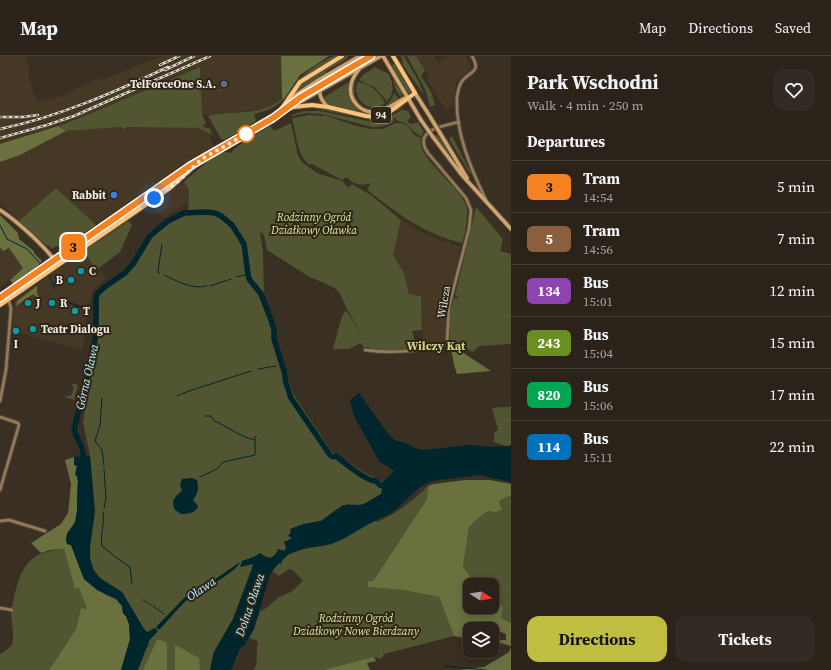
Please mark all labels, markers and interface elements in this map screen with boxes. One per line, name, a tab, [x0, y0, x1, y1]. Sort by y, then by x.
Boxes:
text: Map	[20, 15, 58, 41]
text: Map	[639, 18, 666, 38]
text: Directions	[688, 18, 753, 38]
text: Saved	[775, 18, 811, 38]
text: Park Wschodni	[527, 69, 659, 95]
button: heart	[773, 69, 815, 111]
place label: TelForceOne S.A.	[130, 77, 216, 92]
marker: TelForceOne S.A.	[219, 79, 229, 89]
text: Walk · 4 min · 250 m	[527, 97, 643, 114]
road number: 94	[371, 107, 391, 123]
unlabelled marker	[237, 125, 255, 143]
text: Departures	[527, 131, 605, 152]
text: Tram	[583, 168, 620, 189]
text: 5 min	[777, 176, 815, 197]
text: 3	[545, 177, 553, 197]
place label: Rabbit	[72, 188, 107, 203]
your location	[144, 188, 164, 208]
text: 14:54	[583, 189, 613, 206]
marker: Rabbit	[109, 190, 119, 200]
park label: Rodzinny Ogród Działkowy Oławka	[270, 210, 357, 238]
text: Tram	[583, 220, 620, 241]
text: 7 min	[777, 228, 815, 249]
text: 5	[545, 229, 553, 249]
line badge: 3	[60, 234, 86, 260]
text: 3	[69, 237, 77, 257]
text: 14:56	[583, 241, 613, 258]
place label: C	[89, 264, 96, 279]
marker: C	[76, 266, 86, 276]
text: Bus	[583, 272, 609, 293]
place label: B	[56, 273, 63, 288]
marker: B	[66, 275, 76, 285]
text: 12 min	[769, 280, 815, 301]
text: 134	[538, 281, 560, 301]
street label: Wilcza	[434, 284, 454, 319]
text: 15:01	[583, 293, 613, 310]
place label: J	[35, 296, 41, 311]
place label: R	[60, 296, 68, 311]
marker: J	[23, 298, 33, 308]
marker: R	[47, 298, 57, 308]
place label: T	[83, 304, 90, 319]
marker: T	[70, 306, 80, 316]
place label: Teatr Dialogu	[41, 322, 110, 337]
marker: Teatr Dialogu	[28, 324, 38, 334]
text: Bus	[583, 324, 609, 345]
marker: I	[11, 326, 21, 336]
text: 15 min	[769, 332, 815, 353]
text: 243	[538, 333, 560, 353]
place label: I	[14, 337, 18, 352]
district label: Wilczy Kąt	[407, 338, 466, 354]
water label: Górna Oława	[72, 342, 102, 411]
text: 15:04	[583, 345, 613, 362]
text: Bus	[583, 376, 609, 397]
text: 17 min	[769, 384, 815, 405]
text: 820	[538, 385, 560, 405]
text: 15:06	[583, 397, 613, 414]
text: Bus	[583, 428, 609, 449]
text: 22 min	[769, 436, 815, 457]
text: 114	[538, 437, 560, 457]
text: 15:11	[583, 449, 613, 466]
water label: Dolna Oława	[231, 571, 268, 640]
water label: Oława	[183, 573, 219, 605]
north arrow	[463, 578, 499, 614]
map controls	[463, 578, 499, 658]
park label: Rodzinny Ogród Działkowy Nowe Bierdzany	[292, 611, 420, 639]
button: Directions	[527, 616, 667, 662]
button: Tickets	[675, 616, 815, 662]
button: layers	[463, 622, 499, 658]

